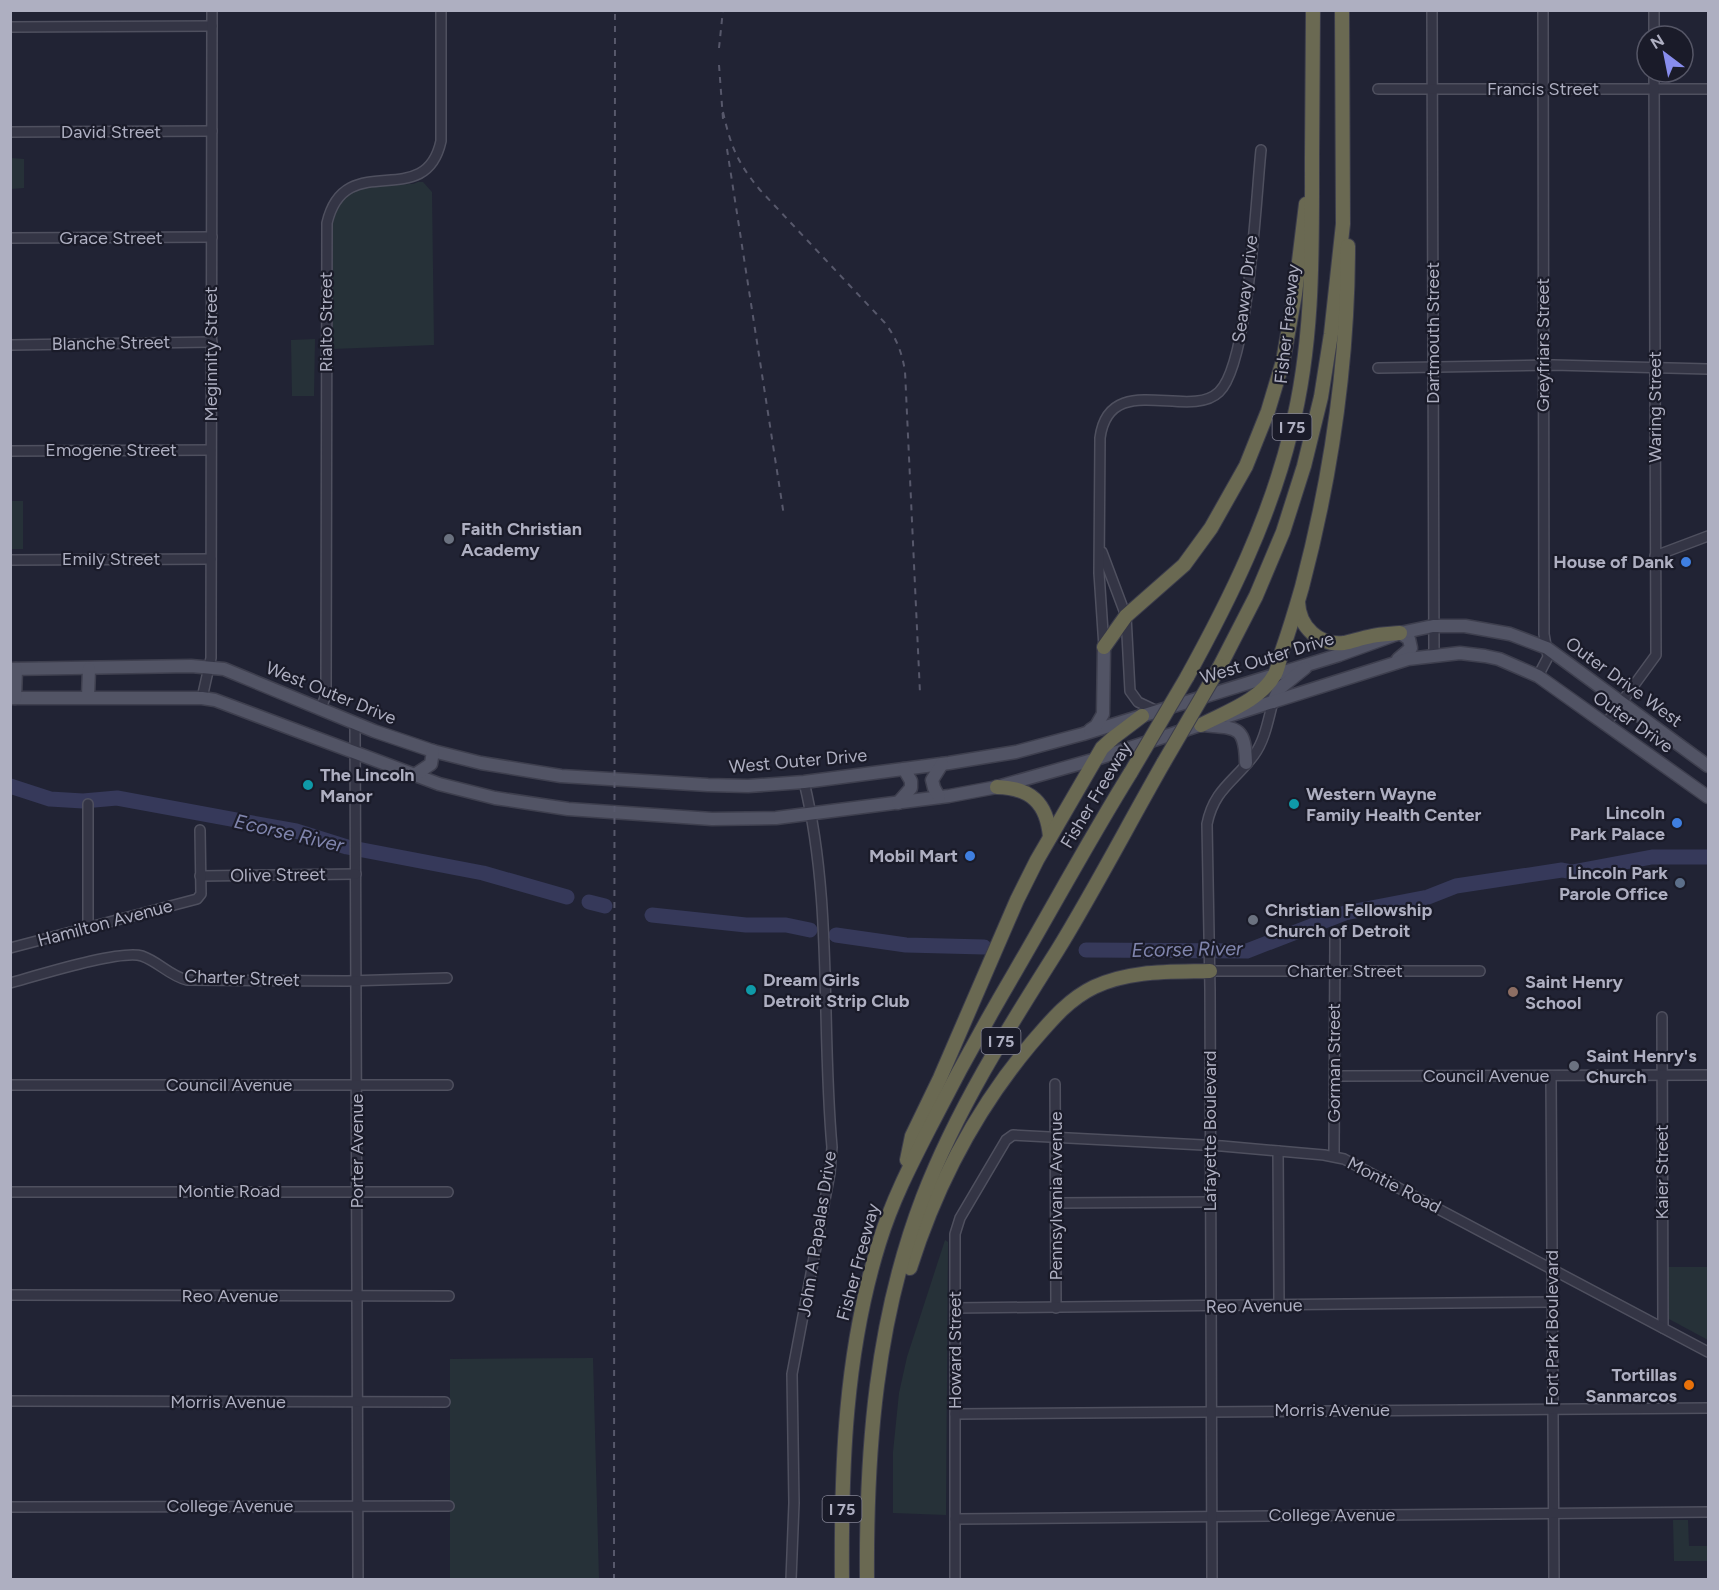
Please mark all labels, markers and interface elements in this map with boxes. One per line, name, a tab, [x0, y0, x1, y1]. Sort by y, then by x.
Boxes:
north arrow	[1635, 24, 1695, 84]
text: N	[1647, 30, 1668, 53]
street label: Francis Street	[1487, 78, 1599, 100]
street label: David Street	[61, 121, 161, 143]
street label: Grace Street	[59, 227, 163, 249]
street label: Seaway Drive	[1227, 234, 1263, 344]
street label: Dartmouth Street	[1422, 262, 1444, 404]
street label: Fisher Freeway	[1270, 263, 1304, 385]
street label: Rialto Street	[315, 271, 337, 372]
street label: Greyfriars Street	[1532, 278, 1554, 412]
street label: Meginnity Street	[200, 286, 222, 422]
street label: Blanche Street	[51, 331, 171, 355]
street label: Waring Street	[1644, 351, 1666, 463]
road number: I 75	[1272, 414, 1312, 440]
street label: Emogene Street	[45, 439, 177, 461]
place label: Faith Christian Academy	[461, 518, 582, 561]
marker: Faith Christian Academy	[442, 532, 456, 546]
street label: Emily Street	[62, 548, 160, 570]
place label: House of Dank	[1553, 551, 1674, 573]
marker: House of Dank	[1679, 555, 1693, 569]
street label: West Outer Drive	[1197, 627, 1337, 689]
street label: Outer Drive West	[1562, 632, 1686, 732]
street label: West Outer Drive	[263, 657, 400, 729]
street label: Outer Drive	[1589, 687, 1677, 757]
street label: Fisher Freeway	[1056, 737, 1137, 852]
street label: West Outer Drive	[728, 744, 868, 778]
place label: The Lincoln Manor	[320, 764, 415, 807]
marker: The Lincoln Manor	[301, 778, 315, 792]
place label: Western Wayne Family Health Center	[1306, 783, 1481, 826]
marker: Western Wayne Family Health Center	[1287, 797, 1301, 811]
place label: Lincoln Park Palace	[1570, 802, 1665, 845]
water label: Ecorse River	[232, 809, 347, 858]
marker: Lincoln Park Palace	[1670, 816, 1684, 830]
place label: Mobil Mart	[869, 845, 958, 867]
marker: Mobil Mart	[963, 849, 977, 863]
place label: Lincoln Park Parole Office	[1559, 862, 1668, 905]
street label: Olive Street	[230, 863, 326, 887]
marker: Lincoln Park Parole Office	[1673, 876, 1687, 890]
street label: Hamilton Avenue	[35, 894, 175, 952]
place label: Christian Fellowship Church of Detroit	[1265, 899, 1432, 942]
marker: Christian Fellowship Church of Detroit	[1246, 913, 1260, 927]
water label: Ecorse River	[1131, 936, 1244, 962]
street label: Charter Street	[1287, 960, 1403, 982]
street label: Charter Street	[184, 965, 300, 991]
place label: Dream Girls Detroit Strip Club	[763, 969, 910, 1012]
place label: Saint Henry School	[1525, 971, 1623, 1014]
marker: Dream Girls Detroit Strip Club	[744, 983, 758, 997]
marker: Saint Henry School	[1506, 985, 1520, 999]
street label: Gorman Street	[1323, 1003, 1345, 1123]
road number: I 75	[982, 1028, 1020, 1054]
place label: Saint Henry's Church	[1586, 1045, 1697, 1088]
street label: Lafayette Boulevard	[1199, 1050, 1221, 1212]
marker: Saint Henry's Church	[1567, 1059, 1581, 1073]
street label: Council Avenue	[1423, 1065, 1550, 1087]
street label: Council Avenue	[166, 1074, 293, 1096]
street label: Porter Avenue	[346, 1093, 368, 1208]
street label: Pennsylvania Avenue	[1045, 1111, 1067, 1281]
street label: Kaier Street	[1651, 1124, 1673, 1219]
street label: John A Papalas Drive	[793, 1149, 841, 1319]
street label: Montie Road	[1343, 1152, 1445, 1218]
street label: Montie Road	[178, 1180, 280, 1202]
street label: Fisher Freeway	[832, 1201, 884, 1323]
street label: Fort Park Boulevard	[1541, 1250, 1563, 1406]
street label: Reo Avenue	[182, 1285, 279, 1307]
street label: Howard Street	[944, 1291, 966, 1409]
street label: Reo Avenue	[1205, 1294, 1303, 1318]
place label: Tortillas Sanmarcos	[1585, 1364, 1678, 1407]
marker: Tortillas Sanmarcos	[1682, 1378, 1696, 1392]
street label: Morris Avenue	[170, 1391, 286, 1413]
street label: Morris Avenue	[1274, 1399, 1390, 1421]
street label: College Avenue	[167, 1495, 294, 1517]
road number: I 75	[822, 1496, 862, 1522]
street label: College Avenue	[1269, 1504, 1396, 1526]

